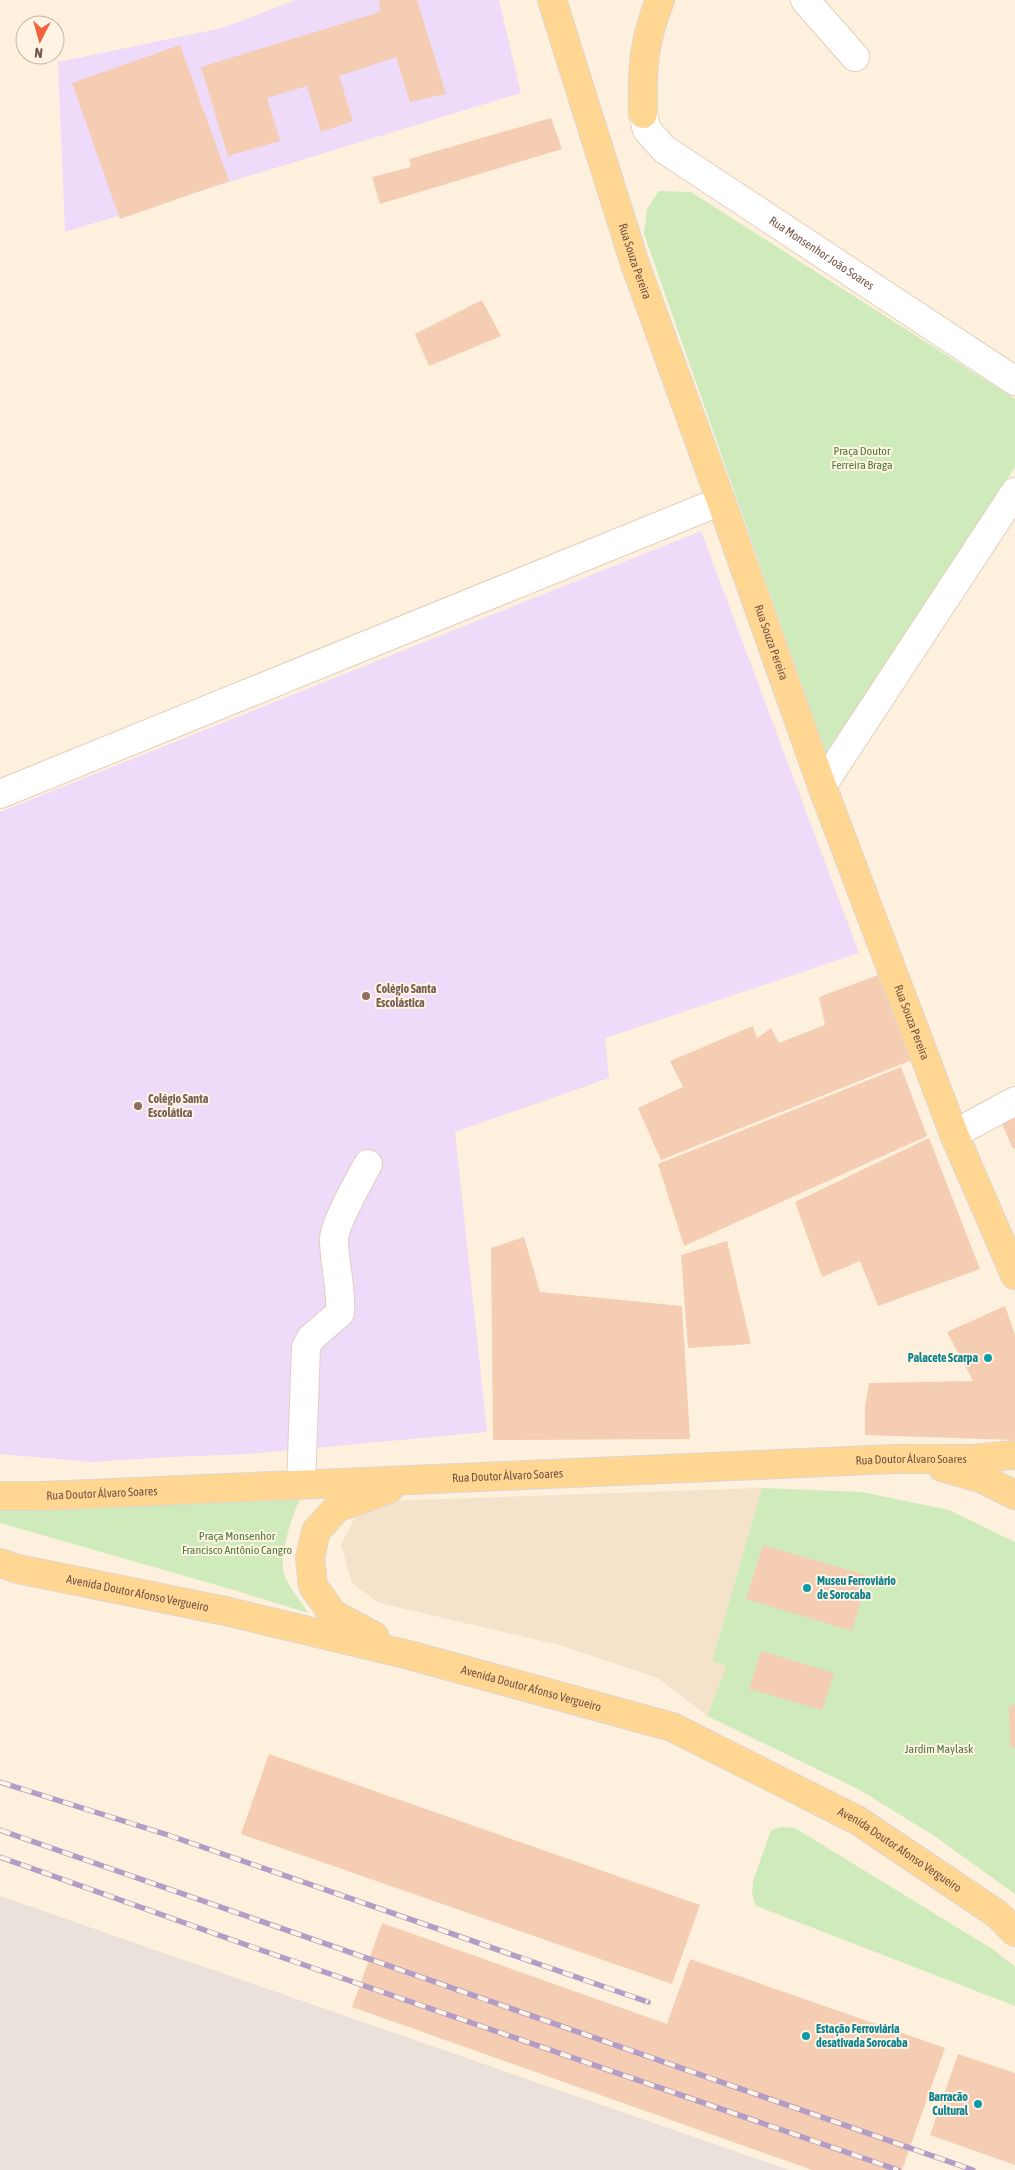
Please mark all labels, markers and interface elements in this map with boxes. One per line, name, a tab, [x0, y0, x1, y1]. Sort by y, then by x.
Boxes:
north arrow	[15, 15, 65, 65]
text: N	[34, 45, 44, 61]
street label: Rua Monsenhor João Soares	[767, 214, 877, 293]
street label: Rua Souza Pereira	[616, 222, 654, 301]
park label: Praça Doutor Ferreira Braga	[832, 444, 892, 472]
street label: Rua Souza Pereira	[751, 603, 791, 682]
place label: Colégio Santa Escolástica	[376, 982, 437, 1010]
street label: Rua Souza Pereira	[891, 983, 932, 1062]
marker: Colégio Santa Escolástica	[360, 990, 372, 1002]
place label: Colégio Santa Escolática	[148, 1092, 209, 1120]
marker: Colégio Santa Escolática	[132, 1100, 144, 1112]
place label: Palacete Scarpa	[908, 1351, 978, 1365]
marker: Palacete Scarpa	[982, 1352, 994, 1364]
street label: Rua Doutor Álvaro Soares	[855, 1452, 967, 1468]
street label: Rua Doutor Álvaro Soares	[452, 1466, 563, 1485]
street label: Rua Doutor Álvaro Soares	[46, 1484, 158, 1503]
park label: Praça Monsenhor Francisco Antônio Cangro	[182, 1529, 292, 1557]
street label: Avenida Doutor Afonso Vergueiro	[65, 1572, 210, 1615]
place label: Museu Ferroviário de Sorocaba	[817, 1574, 896, 1602]
marker: Museu Ferroviário de Sorocaba	[801, 1582, 813, 1594]
street label: Avenida Doutor Afonso Vergueiro	[459, 1663, 603, 1714]
park label: Jardim Maylask	[905, 1742, 974, 1756]
street label: Avenida Doutor Afonso Vergueiro	[836, 1805, 964, 1895]
place label: Estação Ferroviária desativada Sorocaba	[816, 2022, 908, 2050]
marker: Estação Ferroviária desativada Sorocaba	[800, 2030, 812, 2042]
place label: Barracão Cultural	[929, 2090, 969, 2118]
marker: Barracão Cultural	[972, 2098, 984, 2110]

